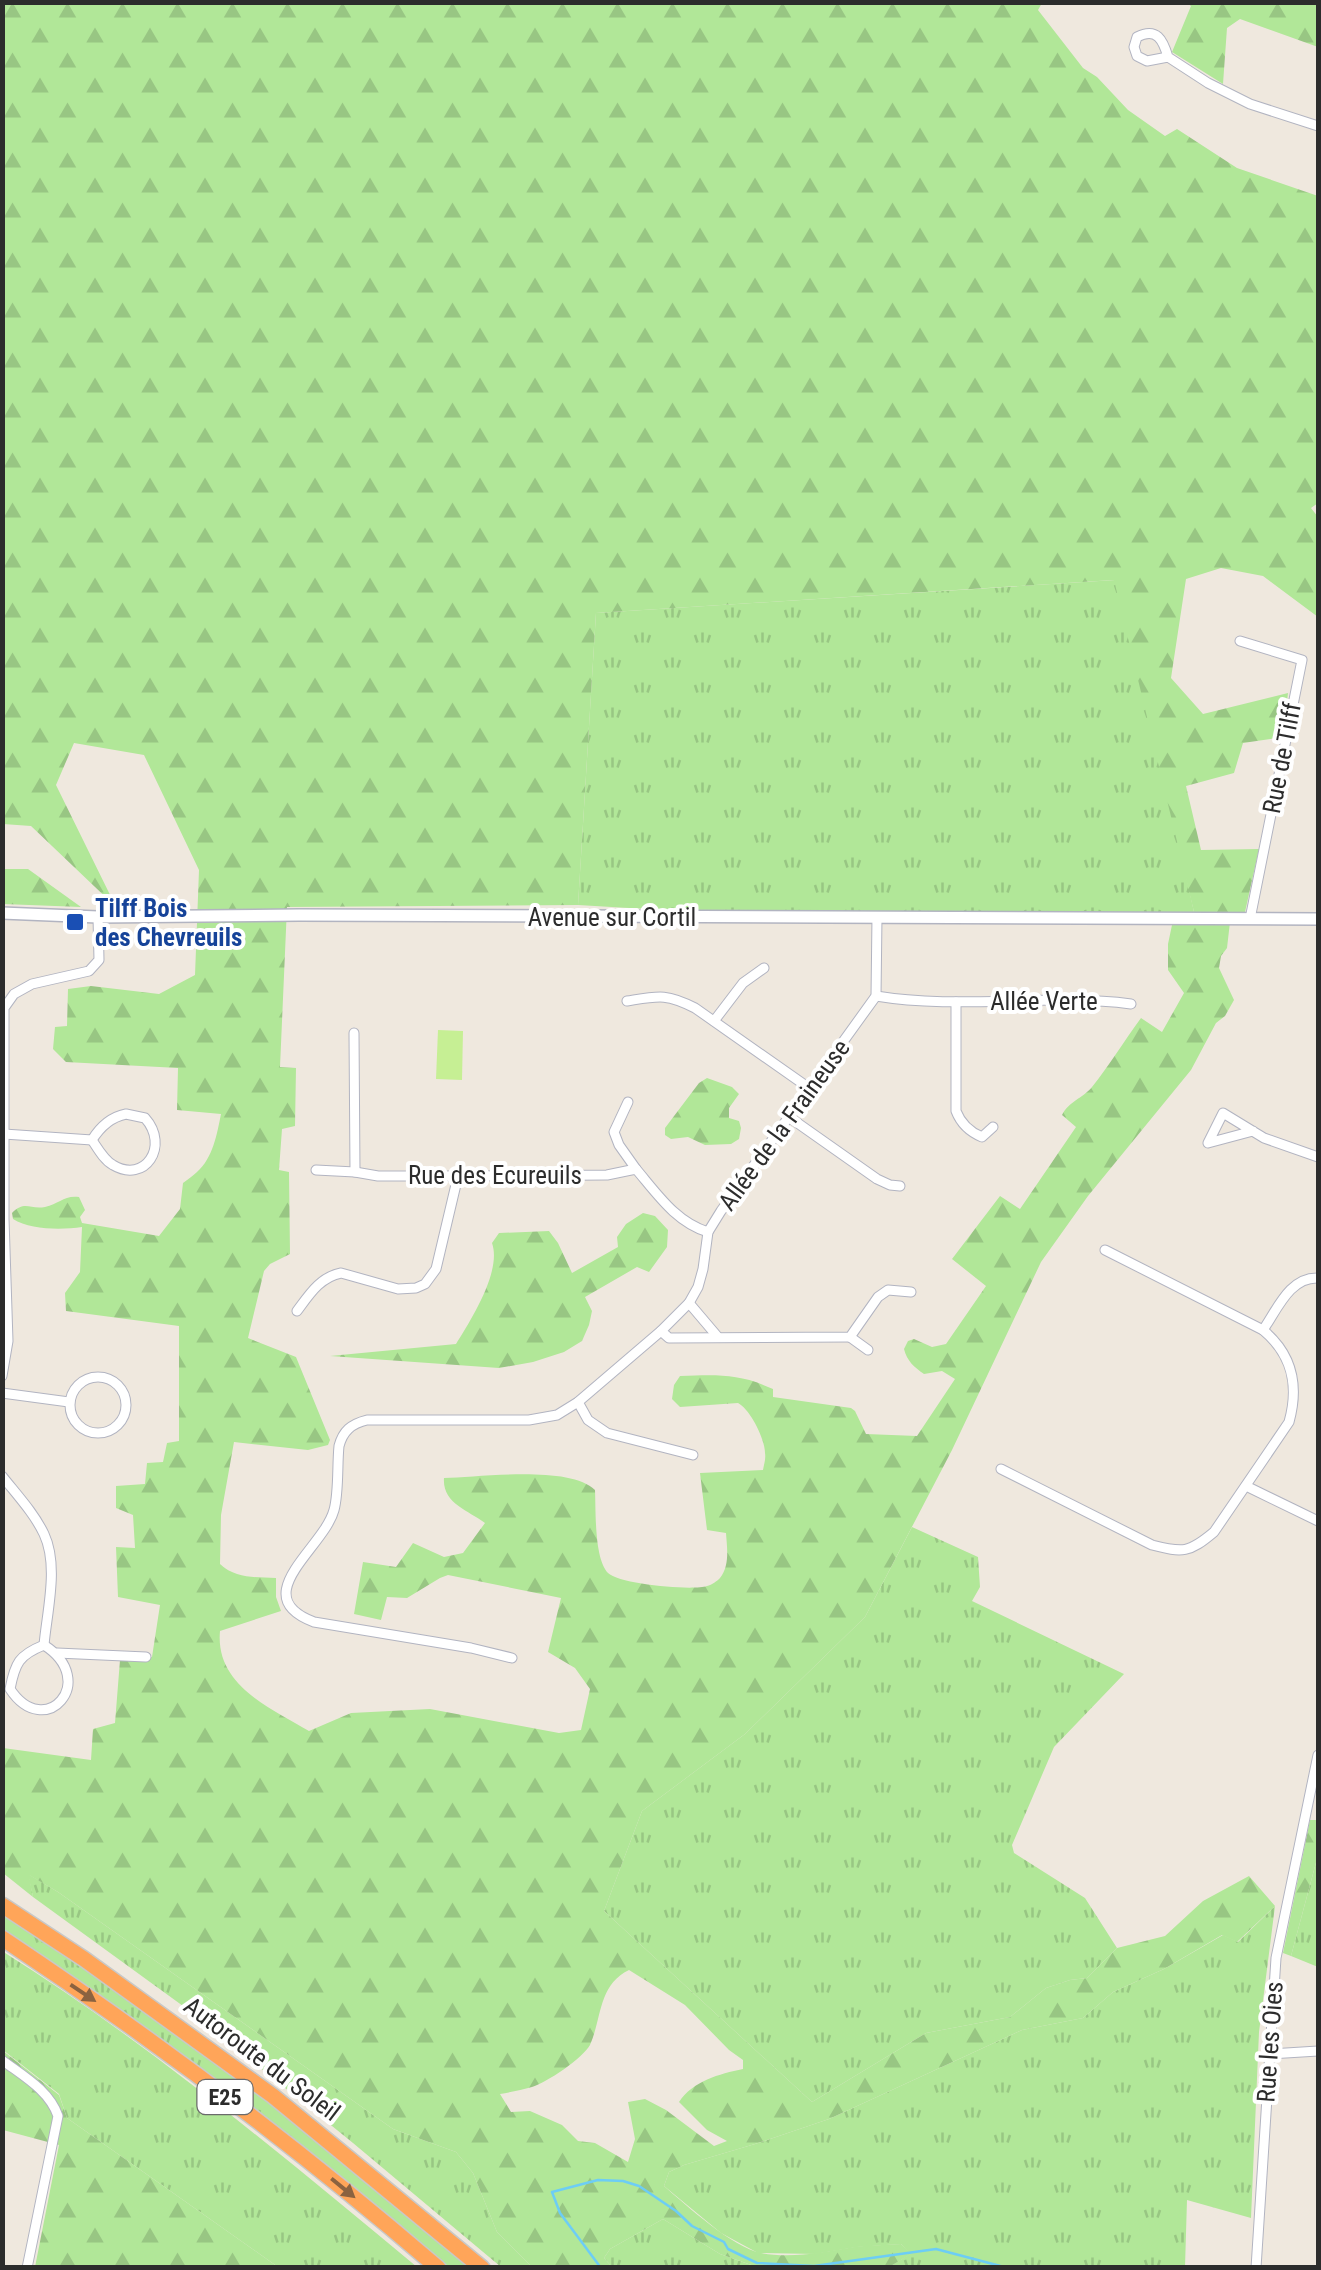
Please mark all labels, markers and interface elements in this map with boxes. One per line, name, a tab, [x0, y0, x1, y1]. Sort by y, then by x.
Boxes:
street label: Rue de Tilff	[1257, 700, 1307, 816]
place label: Tilff Bois des Chevreuils	[95, 894, 242, 952]
street label: Avenue sur Cortil	[528, 903, 696, 932]
marker: Tilff Bois des Chevreuils	[64, 911, 86, 933]
street label: Allée Verte	[990, 987, 1098, 1016]
street label: Allée de la Fraineuse	[712, 1034, 856, 1216]
street label: Rue des Ecureuils	[408, 1161, 582, 1190]
street label: Rue les Oies	[1251, 1980, 1289, 2104]
one-way arrow	[70, 1983, 97, 2002]
street label: Autoroute du Soleil	[178, 1991, 346, 2127]
road number: E25	[198, 2080, 252, 2114]
one-way arrow	[330, 2177, 355, 2198]

